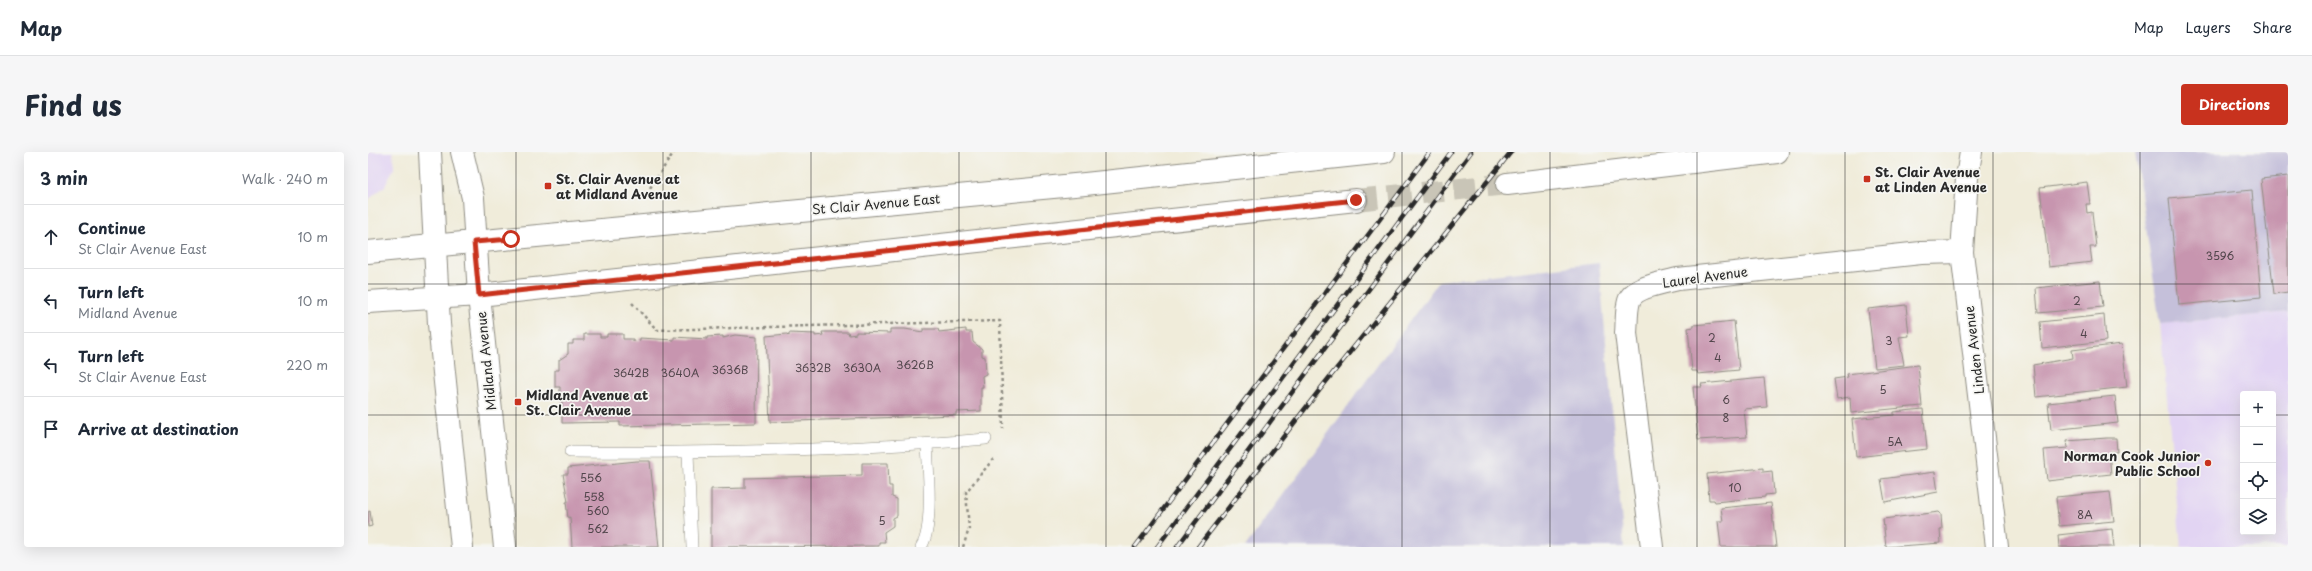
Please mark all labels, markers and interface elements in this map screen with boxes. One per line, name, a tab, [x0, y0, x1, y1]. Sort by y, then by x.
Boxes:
text: Map	[20, 14, 62, 42]
text: Map	[2134, 17, 2164, 38]
text: Layers	[2186, 17, 2231, 38]
text: Share	[2253, 17, 2292, 38]
text: Find us	[24, 83, 122, 126]
button: Directions	[2181, 84, 2288, 125]
place label: St. Clair Avenue at Linden Avenue	[1875, 162, 1987, 196]
text: 3 min	[40, 165, 88, 191]
text: Walk · 240 m	[242, 169, 328, 188]
place label: St. Clair Avenue at at Midland Avenue	[556, 169, 680, 203]
marker: St. Clair Avenue at Linden Avenue	[1862, 174, 1872, 184]
marker: St. Clair Avenue at at Midland Avenue	[543, 181, 553, 191]
street label: St Clair Avenue East	[811, 188, 941, 219]
route end	[1347, 191, 1365, 209]
text: Continue	[78, 216, 146, 239]
icon: ahead	[40, 226, 62, 248]
text: 10 m	[298, 227, 328, 246]
route start	[502, 230, 520, 248]
text: St Clair Avenue East	[78, 239, 207, 258]
house number: 3596	[2206, 247, 2234, 264]
street label: Laurel Avenue	[1661, 261, 1749, 292]
text: Turn left	[78, 280, 144, 303]
icon: left	[40, 290, 62, 312]
text: 10 m	[298, 291, 328, 310]
house number: 2	[2073, 292, 2081, 309]
text: Midland Avenue	[78, 303, 178, 322]
street label: Linden Avenue	[1959, 305, 1988, 395]
street label: Midland Avenue	[471, 310, 500, 412]
house number: 4	[2080, 325, 2088, 342]
house number: 2	[1708, 329, 1716, 346]
house number: 3	[1885, 332, 1893, 349]
text: Turn left	[78, 344, 144, 367]
house number: 4	[1714, 349, 1722, 366]
icon: left	[40, 354, 62, 376]
text: 220 m	[286, 355, 328, 374]
house number: 3626B	[896, 356, 934, 373]
house number: 3632B	[795, 359, 831, 376]
house number: 3630A	[843, 359, 881, 376]
house number: 3636B	[712, 361, 748, 378]
house number: 3642B	[613, 364, 649, 381]
house number: 3640A	[661, 364, 699, 381]
text: St Clair Avenue East	[78, 367, 207, 386]
house number: 5	[1879, 381, 1887, 398]
place label: Midland Avenue at St. Clair Avenue	[526, 385, 648, 419]
house number: 6	[1722, 391, 1730, 408]
map controls	[2240, 391, 2276, 535]
button: +	[2240, 391, 2276, 427]
marker: Midland Avenue at St. Clair Avenue	[513, 397, 523, 407]
house number: 8	[1723, 409, 1730, 426]
text: Arrive at destination	[78, 417, 239, 440]
icon: arrive	[40, 418, 62, 440]
button: −	[2240, 427, 2276, 463]
house number: 5A	[1887, 433, 1903, 450]
place label: Norman Cook Junior Public School	[2064, 446, 2200, 480]
marker: Norman Cook Junior Public School	[2203, 458, 2213, 468]
button: locate	[2240, 463, 2276, 499]
house number: 556	[580, 469, 602, 486]
house number: 10	[1729, 479, 1741, 496]
house number: 558	[583, 488, 605, 505]
button: layers	[2240, 499, 2276, 535]
house number: 560	[587, 502, 609, 519]
house number: 8A	[2077, 506, 2093, 523]
house number: 5	[878, 512, 886, 529]
house number: 562	[587, 520, 609, 537]

